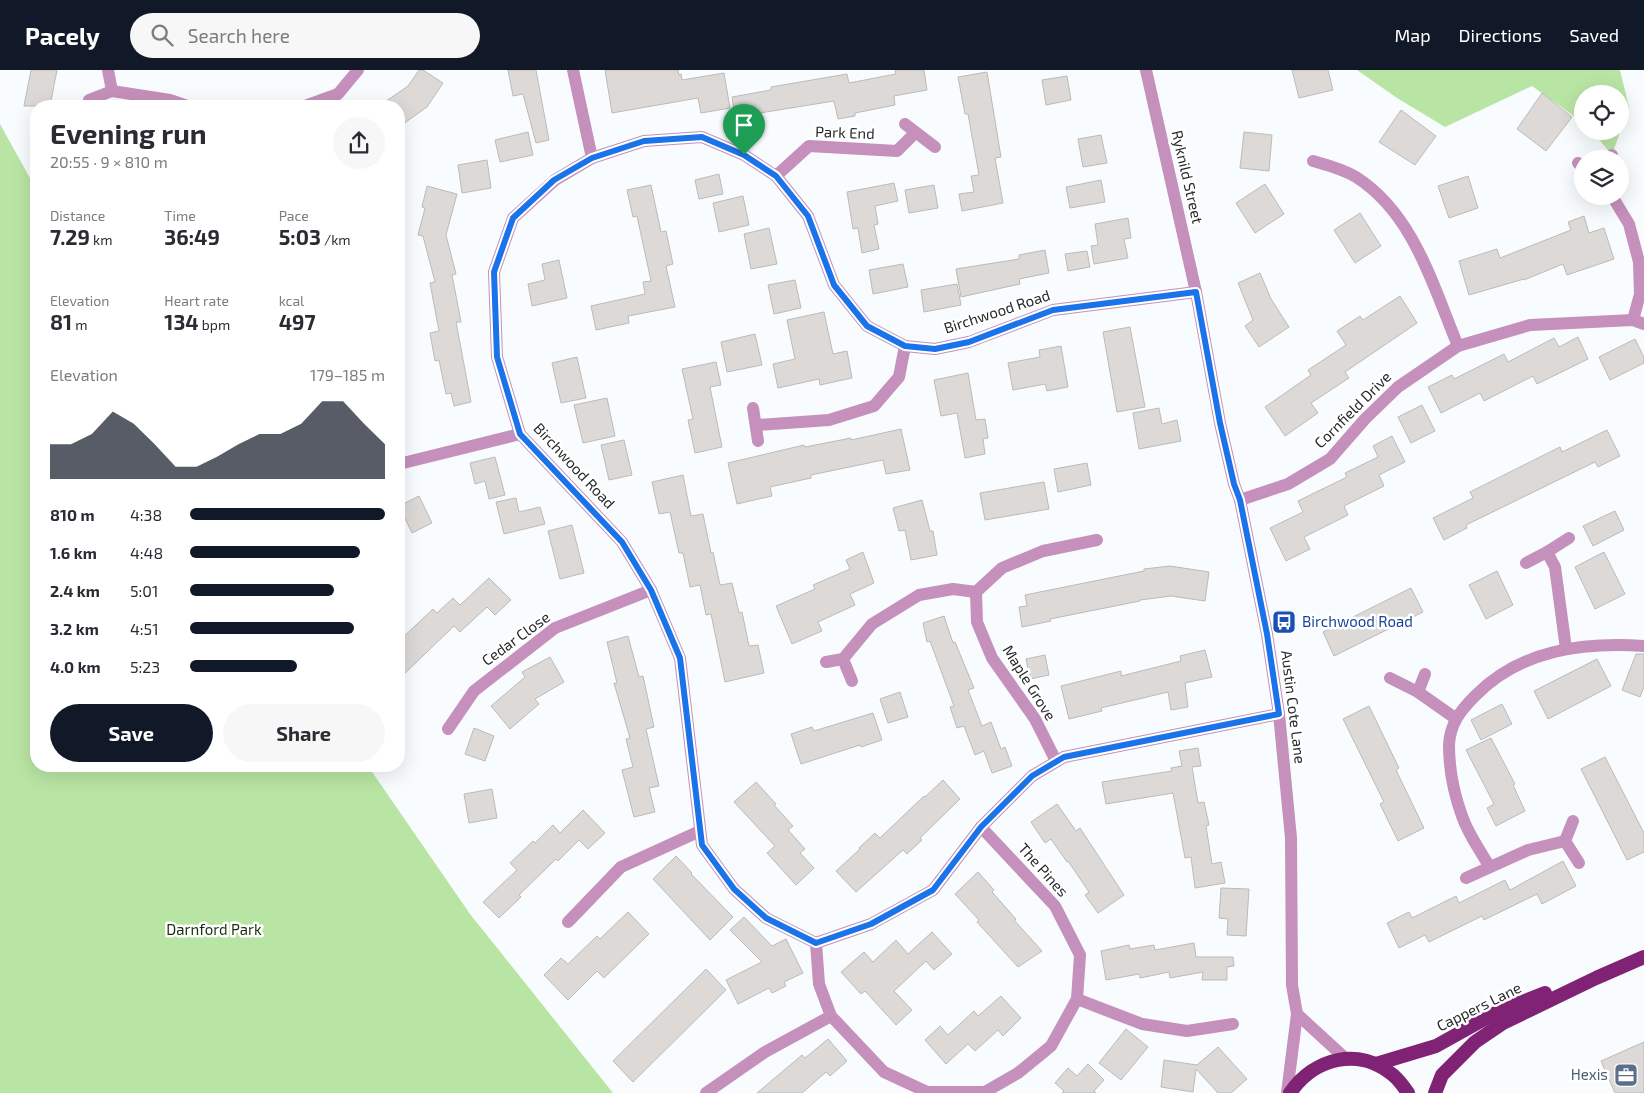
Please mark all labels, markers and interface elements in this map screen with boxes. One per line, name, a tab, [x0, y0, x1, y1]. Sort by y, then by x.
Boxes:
search box	[130, 13, 480, 58]
text: Pacely	[25, 21, 100, 50]
icon: search	[148, 21, 176, 49]
text: Search here	[188, 24, 290, 47]
text: Map	[1394, 24, 1431, 46]
text: Directions	[1459, 24, 1542, 46]
text: Saved	[1570, 24, 1619, 46]
map controls	[1574, 85, 1629, 205]
button: locate	[1574, 85, 1629, 140]
pin	[723, 104, 765, 155]
icon: arrive	[730, 111, 758, 139]
text: Evening run	[50, 116, 207, 150]
button: share	[333, 117, 385, 169]
street label: Park End	[815, 122, 875, 142]
street label: Ryknild Street	[1168, 128, 1208, 226]
button: layers	[1574, 150, 1629, 205]
text: 20:55 · 9 × 810 m	[50, 152, 168, 171]
text: Distance	[50, 207, 105, 224]
text: Time	[164, 207, 196, 224]
text: Pace	[279, 207, 309, 224]
text: 7.29	[50, 224, 90, 249]
text: 36:49	[164, 224, 220, 249]
text: 5:03	[279, 224, 321, 249]
text: km	[90, 231, 112, 248]
text: /km	[321, 231, 351, 248]
street label: Birchwood Road	[941, 285, 1052, 337]
text: Elevation	[50, 292, 109, 309]
text: Heart rate	[164, 292, 229, 309]
text: kcal	[279, 292, 304, 309]
text: 81	[50, 309, 72, 334]
text: 134	[164, 309, 199, 334]
text: 497	[279, 309, 316, 334]
text: m	[72, 316, 88, 333]
text: bpm	[199, 316, 230, 333]
text: Elevation	[50, 365, 118, 384]
text: 179–185 m	[310, 365, 385, 384]
street label: Cornfield Drive	[1310, 367, 1394, 451]
street label: Birchwood Road	[530, 419, 619, 512]
text: 810 m	[50, 505, 95, 524]
text: 4:38	[130, 505, 162, 524]
text: 1.6 km	[50, 543, 97, 562]
text: 4:48	[130, 543, 163, 562]
text: 2.4 km	[50, 581, 100, 600]
text: 5:01	[130, 581, 158, 600]
street label: Cedar Close	[478, 607, 553, 669]
bus stop icon: Birchwood Road	[1271, 609, 1297, 635]
place label: Birchwood Road	[1302, 612, 1413, 630]
text: 3.2 km	[50, 619, 99, 638]
text: 4:51	[130, 619, 159, 638]
street label: Maple Grove	[1000, 641, 1060, 724]
street label: Austin Cote Lane	[1278, 649, 1310, 764]
text: 4.0 km	[50, 657, 101, 676]
text: 5:23	[130, 657, 160, 676]
button: Save	[50, 704, 213, 762]
button: Share	[223, 704, 385, 762]
street label: The Pines	[1015, 839, 1072, 900]
park label: Darnford Park	[166, 920, 262, 938]
street label: Cappers Lane	[1433, 978, 1524, 1034]
office icon: Hexis	[1613, 1062, 1639, 1088]
place label: Hexis	[1571, 1065, 1608, 1083]

